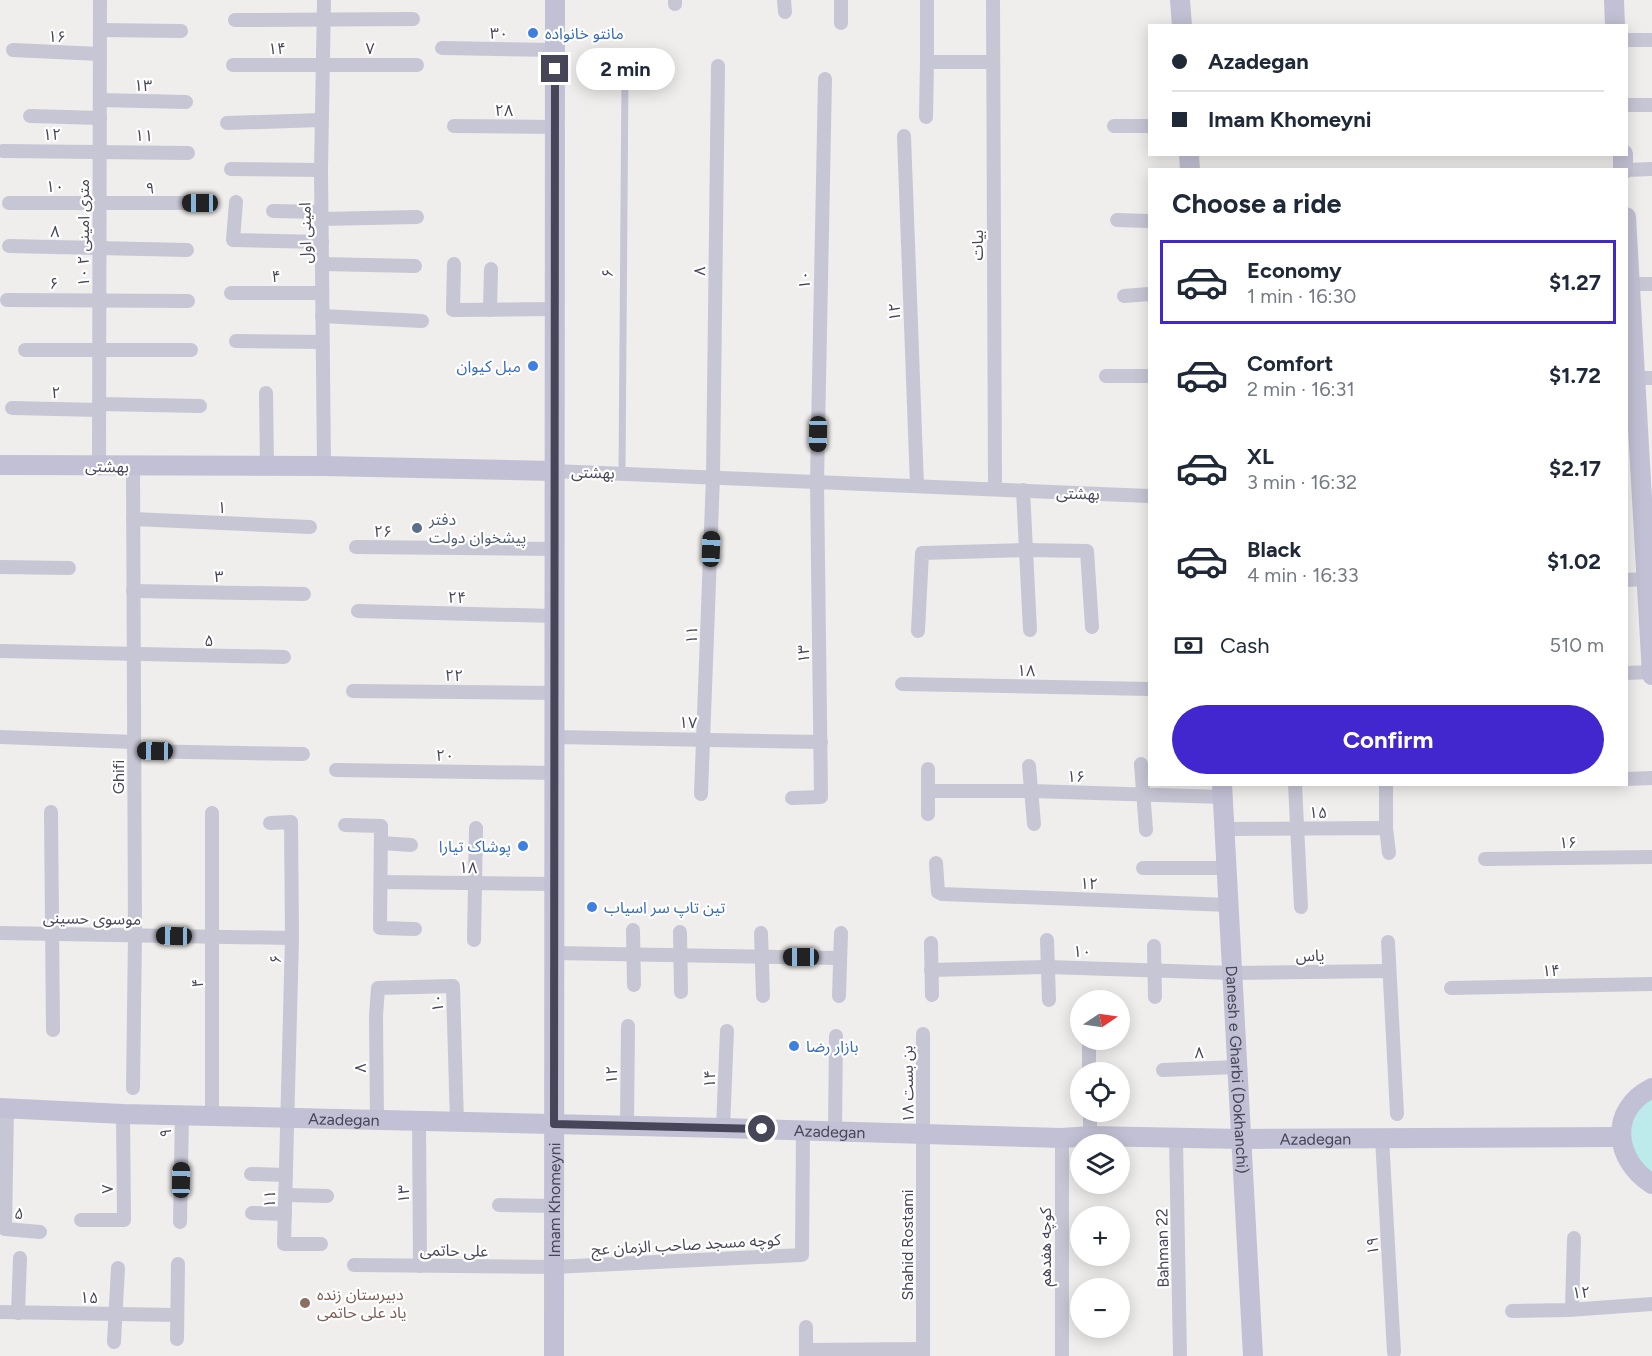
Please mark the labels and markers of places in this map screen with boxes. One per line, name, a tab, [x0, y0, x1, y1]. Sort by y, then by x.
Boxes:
place label: مانتو خانواده	[545, 24, 624, 43]
marker: مانتو خانواده	[526, 26, 540, 40]
place label: مبل کیوان	[457, 357, 521, 376]
marker: مبل کیوان	[526, 359, 540, 373]
place label: دفتر پیشخوان دولت	[428, 510, 526, 548]
marker: دفتر پیشخوان دولت	[410, 521, 424, 535]
place label: پوشاک تیارا	[439, 837, 511, 857]
marker: پوشاک تیارا	[516, 839, 530, 853]
place label: تین تاپ سر اسیاب	[604, 898, 726, 918]
marker: تین تاپ سر اسیاب	[585, 900, 599, 914]
place label: بازار رضا	[806, 1037, 859, 1056]
marker: بازار رضا	[787, 1039, 801, 1053]
place label: دبیرستان زنده یاد علی حاتمی	[317, 1285, 407, 1322]
marker: دبیرستان زنده یاد علی حاتمی	[298, 1296, 312, 1310]

